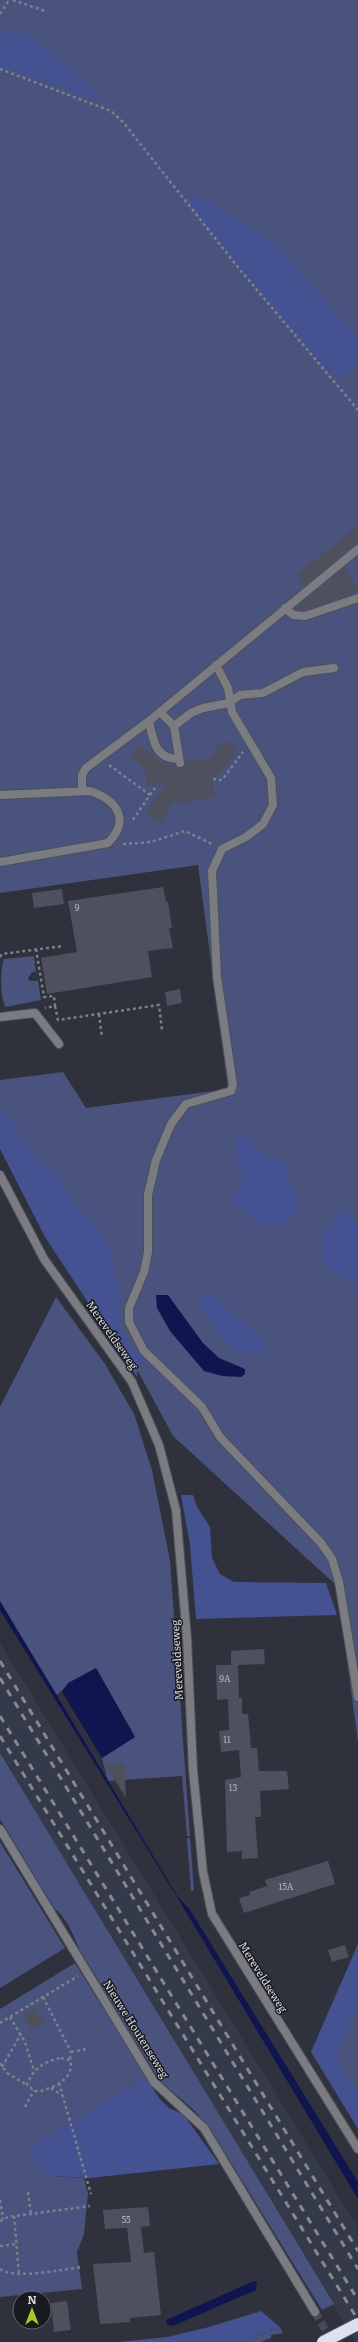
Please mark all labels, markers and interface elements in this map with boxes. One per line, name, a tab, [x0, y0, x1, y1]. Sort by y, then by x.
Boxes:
house number: 9	[75, 900, 80, 914]
street label: Mereveldseweg	[83, 1297, 143, 1373]
street label: Mereveldseweg	[166, 1618, 186, 1701]
house number: 9A	[219, 1671, 231, 1685]
house number: 11	[223, 1732, 231, 1746]
house number: 13	[229, 1780, 237, 1794]
house number: 15A	[279, 1879, 294, 1893]
street label: Mereveldseweg	[236, 1938, 293, 2016]
street label: Nieuwe Houtenseweg	[100, 1976, 174, 2081]
house number: 55	[121, 2212, 131, 2226]
north arrow	[12, 2290, 52, 2330]
text: N	[27, 2291, 37, 2307]

